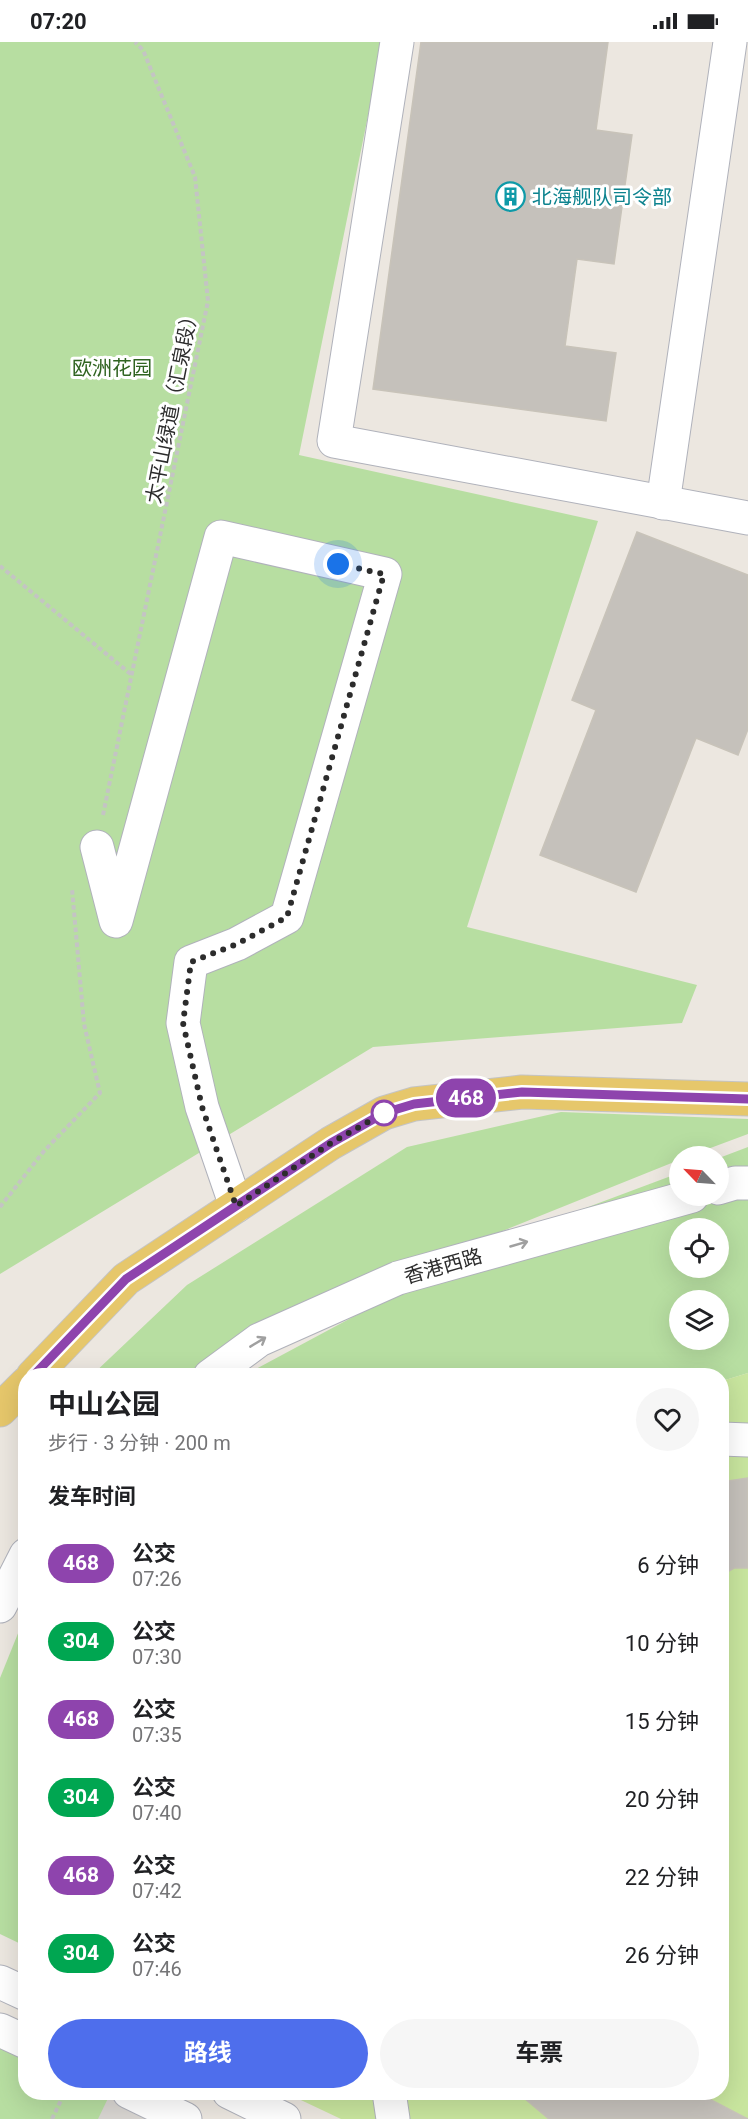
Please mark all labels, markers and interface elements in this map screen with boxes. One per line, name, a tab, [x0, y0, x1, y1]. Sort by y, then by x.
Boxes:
text: 07:20	[30, 9, 87, 34]
building icon: 北海舰队司令部	[495, 181, 527, 213]
place label: 北海舰队司令部	[532, 185, 672, 209]
street label: 太平山绿道（汇泉段）	[141, 305, 203, 505]
park label: 欧洲花园	[72, 356, 152, 380]
your location	[323, 549, 353, 579]
line badge: 468	[432, 1078, 500, 1118]
text: 468	[448, 1086, 484, 1110]
unlabelled marker	[371, 1100, 397, 1126]
north arrow	[669, 1146, 729, 1206]
map controls	[669, 1146, 729, 1350]
button: locate	[669, 1218, 729, 1278]
one-way arrow	[509, 1238, 528, 1249]
street label: 香港西路	[401, 1243, 485, 1289]
button: layers	[669, 1290, 729, 1350]
one-way arrow	[249, 1336, 266, 1348]
text: 中山公园	[48, 1388, 160, 1421]
button: heart	[636, 1388, 699, 1451]
text: 步行 · 3 分钟 · 200 m	[48, 1431, 231, 1455]
text: 发车时间	[48, 1484, 136, 1509]
text: 公交	[132, 1541, 176, 1566]
text: 468	[63, 1551, 99, 1575]
text: 6 分钟	[637, 1553, 699, 1578]
text: 07:26	[132, 1567, 182, 1591]
text: 公交	[132, 1619, 176, 1644]
text: 304	[63, 1629, 99, 1653]
text: 10 分钟	[625, 1631, 699, 1656]
text: 07:30	[132, 1645, 182, 1669]
text: 公交	[132, 1697, 176, 1722]
text: 468	[63, 1707, 99, 1731]
text: 15 分钟	[625, 1709, 699, 1734]
text: 07:35	[132, 1723, 182, 1747]
text: 公交	[132, 1775, 176, 1800]
text: 304	[63, 1785, 99, 1809]
text: 20 分钟	[625, 1787, 699, 1812]
text: 07:40	[132, 1801, 182, 1825]
text: 公交	[132, 1853, 176, 1878]
text: 468	[63, 1863, 99, 1887]
text: 22 分钟	[625, 1865, 699, 1890]
text: 07:42	[132, 1879, 182, 1903]
text: 公交	[132, 1931, 176, 1956]
text: 304	[63, 1941, 99, 1965]
text: 26 分钟	[625, 1943, 699, 1968]
text: 07:46	[132, 1957, 182, 1981]
button: 路线	[48, 2019, 368, 2088]
button: 车票	[380, 2019, 699, 2088]

